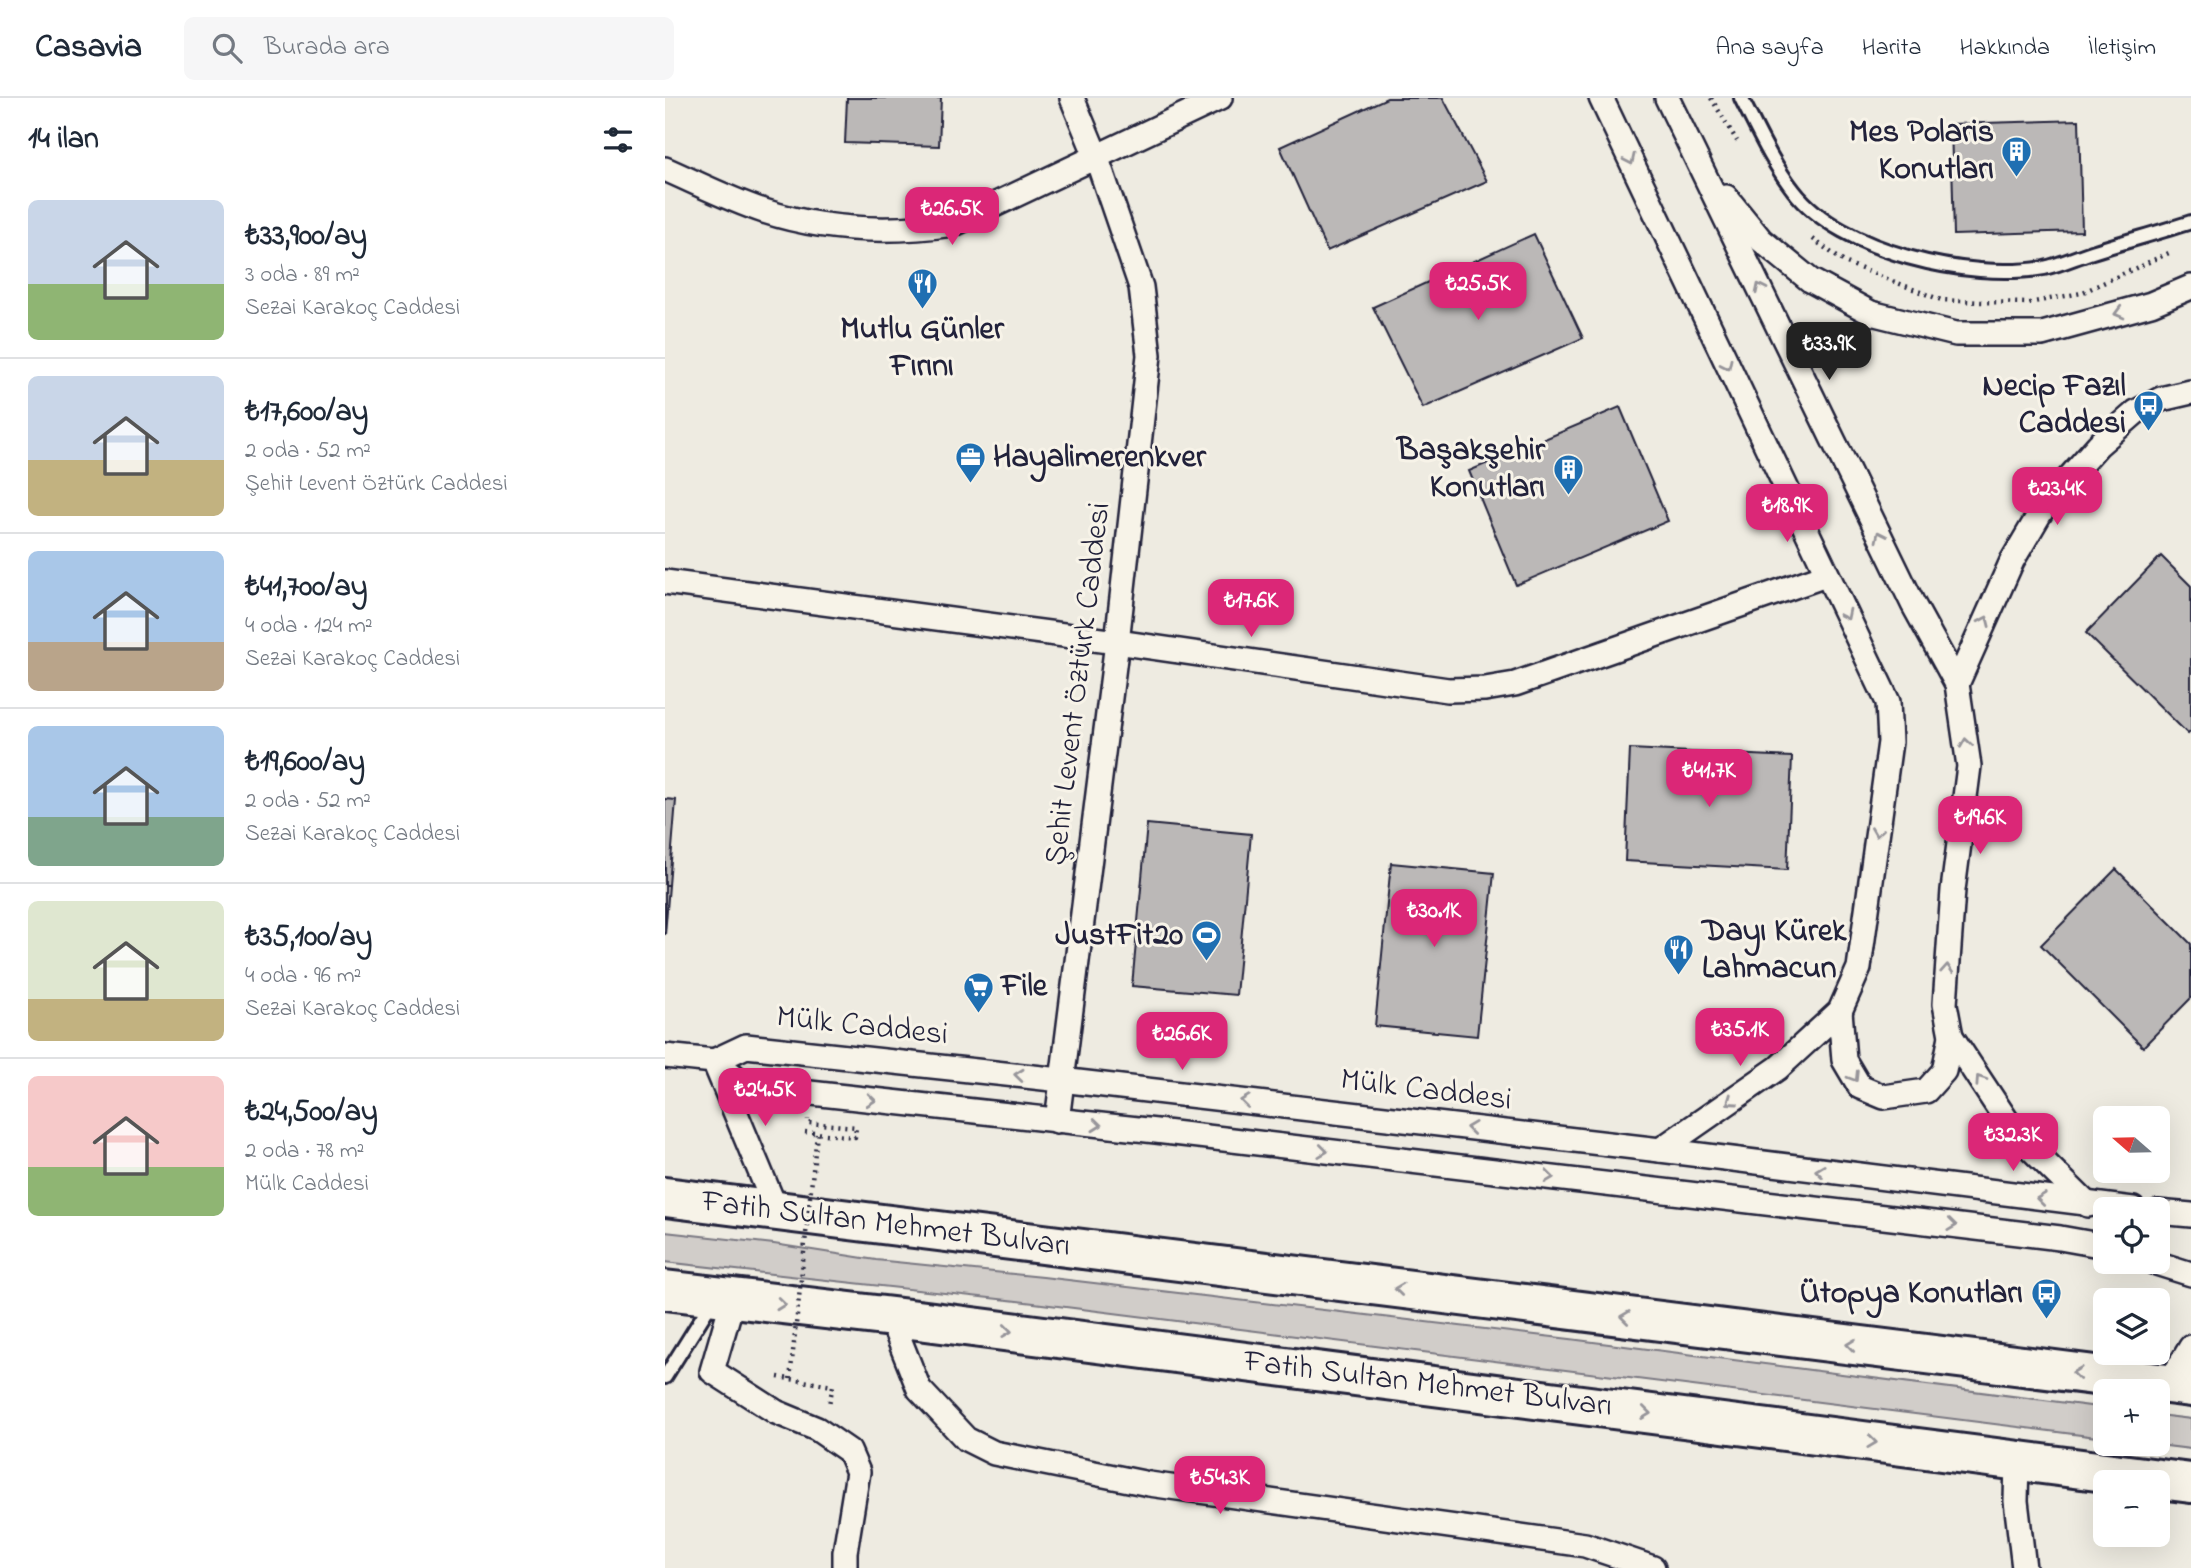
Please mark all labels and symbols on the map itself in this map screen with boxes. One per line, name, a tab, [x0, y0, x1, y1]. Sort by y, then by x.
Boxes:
place label: Mes Polaris Konutları	[1849, 110, 1994, 194]
building icon: Mes Polaris Konutları	[2000, 134, 2034, 178]
one-way arrow	[1622, 153, 1636, 165]
pin: ₺26.5K	[895, 188, 1009, 247]
pin: ₺25.5K	[1421, 262, 1535, 322]
restaurant icon: Mutlu Günler Fırını	[905, 266, 939, 310]
one-way arrow	[1754, 283, 1768, 295]
one-way arrow	[2114, 305, 2126, 319]
place label: Mutlu Günler Fırını	[840, 307, 1005, 391]
pin: ₺33.9K	[1772, 322, 1886, 382]
one-way arrow	[1719, 358, 1733, 370]
place label: Necip Fazıl Caddesi	[1982, 364, 2126, 448]
bus stop icon: Necip Fazıl Caddesi	[2132, 388, 2166, 432]
place label: Başakşehir Konutları	[1395, 428, 1546, 512]
place label: Hayalimerenkver	[993, 435, 1207, 483]
office icon: Hayalimerenkver	[953, 441, 987, 485]
building icon: Başakşehir Konutları	[1551, 452, 1585, 496]
pin: ₺23.4K	[2000, 468, 2114, 527]
pin: ₺18.9K	[1730, 484, 1844, 544]
street label: Şehit Levent Öztürk Caddesi	[1033, 500, 1125, 868]
one-way arrow	[1874, 531, 1888, 544]
pin: ₺17.6K	[1194, 580, 1308, 639]
one-way arrow	[1837, 608, 1851, 620]
one-way arrow	[1977, 616, 1991, 629]
one-way arrow	[1959, 737, 1974, 749]
pin: ₺41.7K	[1652, 750, 1766, 809]
pin: ₺19.6K	[1923, 796, 2037, 856]
one-way arrow	[1870, 826, 1885, 838]
pin: ₺30.1K	[1377, 890, 1491, 949]
place label: Dayı Kürek Lahmacun	[1700, 909, 1847, 993]
place label: JustFit20	[1055, 913, 1183, 960]
sports icon: JustFit20	[1189, 919, 1223, 963]
restaurant icon: Dayı Kürek Lahmacun	[1662, 933, 1696, 977]
one-way arrow	[1939, 963, 1954, 974]
place label: File	[999, 964, 1049, 1011]
supermarket icon: File	[961, 970, 995, 1014]
street label: Mülk Caddesi	[774, 995, 950, 1059]
pin: ₺35.1K	[1683, 1009, 1797, 1068]
pin: ₺26.6K	[1125, 1012, 1239, 1072]
street label: Mülk Caddesi	[1338, 1057, 1514, 1125]
pin: ₺24.5K	[708, 1068, 822, 1128]
one-way arrow	[1013, 1068, 1024, 1083]
one-way arrow	[1846, 1069, 1859, 1082]
one-way arrow	[1975, 1074, 1988, 1087]
one-way arrow	[866, 1092, 877, 1107]
one-way arrow	[1726, 1093, 1739, 1105]
one-way arrow	[1239, 1094, 1251, 1109]
north arrow	[2093, 1106, 2170, 1183]
pin: ₺32.3K	[1956, 1114, 2070, 1173]
one-way arrow	[1092, 1117, 1103, 1132]
one-way arrow	[1465, 1120, 1476, 1135]
one-way arrow	[1318, 1143, 1329, 1158]
one-way arrow	[1815, 1163, 1826, 1178]
one-way arrow	[1543, 1170, 1555, 1185]
street label: Fatih Sultan Mehmet Bulvarı	[698, 1179, 1073, 1271]
one-way arrow	[2035, 1191, 2047, 1206]
one-way arrow	[1946, 1217, 1958, 1232]
place label: Ütopya Konutları	[1800, 1271, 2023, 1319]
bus stop icon: Ütopya Konutları	[2029, 1277, 2063, 1321]
one-way arrow	[1393, 1282, 1405, 1297]
one-way arrow	[776, 1297, 787, 1312]
one-way arrow	[1619, 1310, 1631, 1325]
one-way arrow	[1001, 1324, 1013, 1339]
one-way arrow	[1845, 1338, 1857, 1353]
street label: Fatih Sultan Mehmet Bulvarı	[1240, 1339, 1615, 1431]
one-way arrow	[2071, 1366, 2082, 1381]
one-way arrow	[1640, 1406, 1652, 1421]
one-way arrow	[1866, 1435, 1878, 1450]
pin: ₺54.3K	[1163, 1456, 1277, 1516]

